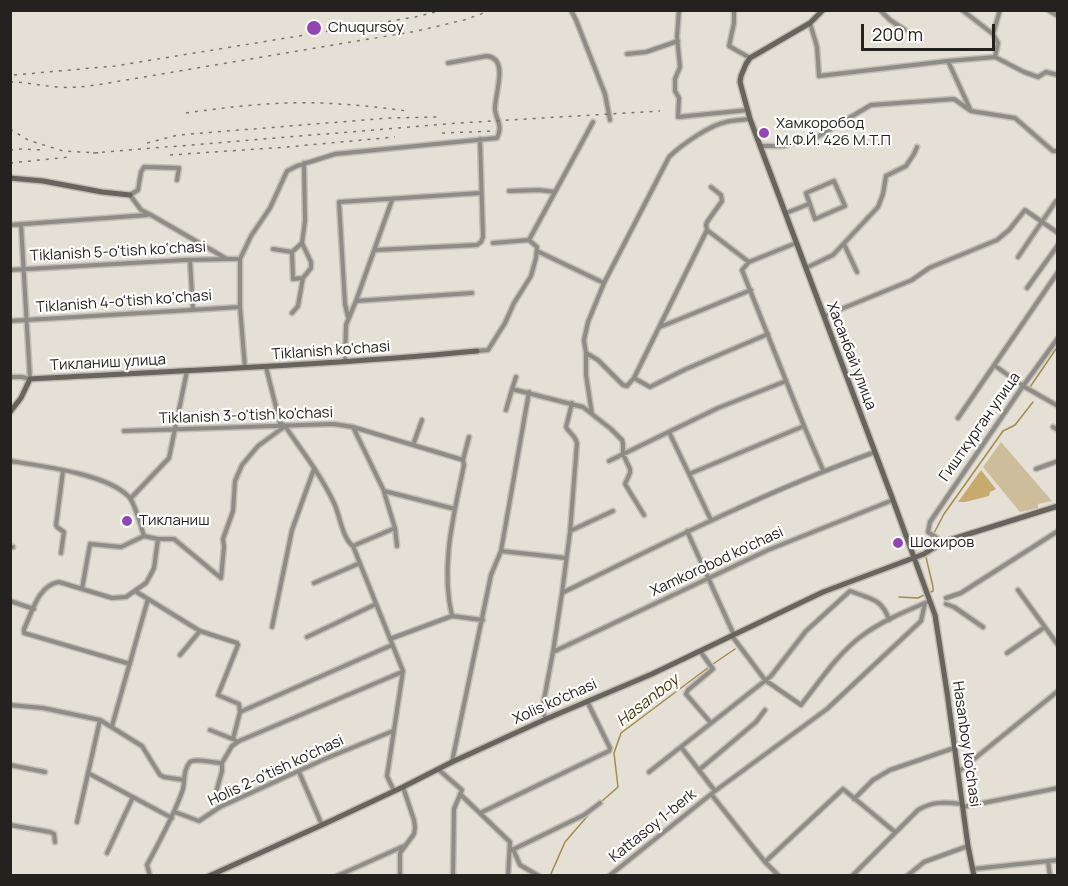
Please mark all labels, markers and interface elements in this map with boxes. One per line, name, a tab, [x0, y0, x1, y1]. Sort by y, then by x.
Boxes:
scale bar	[864, 12, 998, 50]
marker: Chuqursoy	[305, 19, 323, 37]
place label: Chuqursoy	[328, 19, 404, 37]
text: 200 m	[872, 22, 923, 46]
place label: Хамкоробод М.Ф.Й. 426 М.Т.П	[776, 115, 891, 150]
marker: Хамкоробод М.Ф.Й. 426 М.Т.П	[757, 126, 771, 140]
street label: Tiklanish 5-o'tish ko‘chasi	[30, 238, 206, 266]
street label: Tiklanish 4-o'tish ko‘chasi	[35, 287, 213, 317]
street label: Хасанбай улица	[822, 300, 880, 412]
street label: Tiklanish ko'chasi	[271, 338, 391, 364]
street label: Тикланиш улица	[50, 351, 166, 375]
street label: Гишткурган улица	[936, 369, 1024, 485]
street label: Tiklanish 3-o'tish ko'chasi	[159, 404, 333, 428]
place label: Тикланиш	[139, 512, 210, 530]
marker: Тикланиш	[120, 514, 134, 528]
street label: Xamkorobod ko'chasi	[648, 523, 786, 601]
place label: Шокиров	[910, 534, 974, 552]
marker: Шокиров	[891, 536, 905, 550]
water label: Hasanboy	[613, 671, 683, 731]
street label: Xolis ko'chasi	[510, 675, 600, 729]
street label: Hasanboy ko'chasi	[948, 680, 984, 808]
street label: Holis 2-o'tish ko'chasi	[205, 732, 347, 810]
street label: Kattasoy 1-berk	[606, 785, 700, 867]

